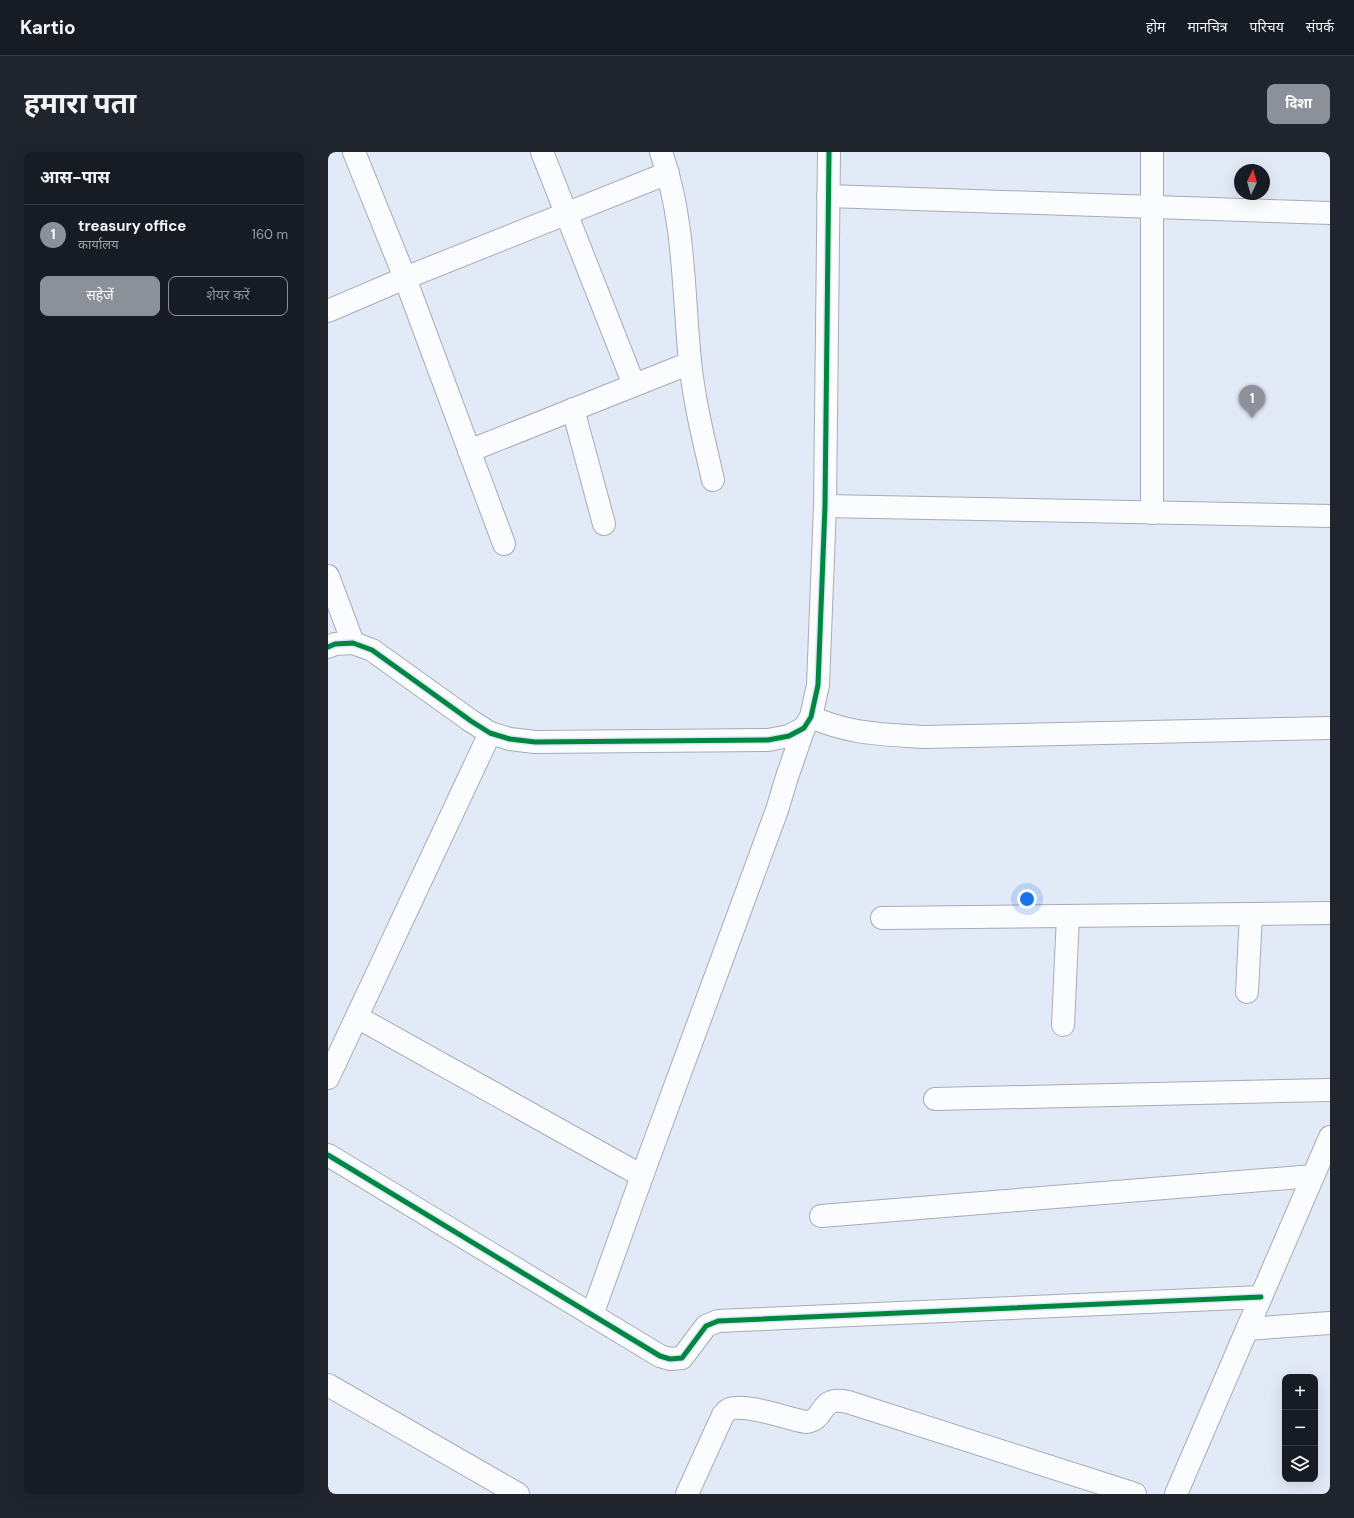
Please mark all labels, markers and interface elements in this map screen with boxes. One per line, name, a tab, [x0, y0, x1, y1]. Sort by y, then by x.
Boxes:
text: Kartio	[20, 15, 76, 40]
text: होम	[1146, 18, 1165, 36]
text: मानचित्र	[1187, 18, 1228, 36]
text: परिचय	[1250, 18, 1284, 36]
text: संपर्क	[1306, 18, 1334, 36]
button: दिशा	[1267, 84, 1330, 124]
text: हमारा पता	[24, 85, 136, 122]
north arrow	[1234, 164, 1270, 200]
text: आस-पास	[40, 166, 110, 188]
text: treasury office	[78, 216, 186, 236]
text: 1	[51, 226, 55, 243]
text: 160 m	[252, 226, 288, 243]
text: कार्यालय	[78, 236, 119, 253]
button: सहेजें	[40, 276, 160, 316]
button: शेयर करें	[168, 276, 288, 316]
pin: 1	[1239, 385, 1265, 418]
your location	[1017, 889, 1037, 909]
map controls	[1282, 1374, 1318, 1482]
button: +	[1282, 1374, 1318, 1410]
button: −	[1282, 1410, 1318, 1446]
button: layers	[1282, 1446, 1318, 1482]

